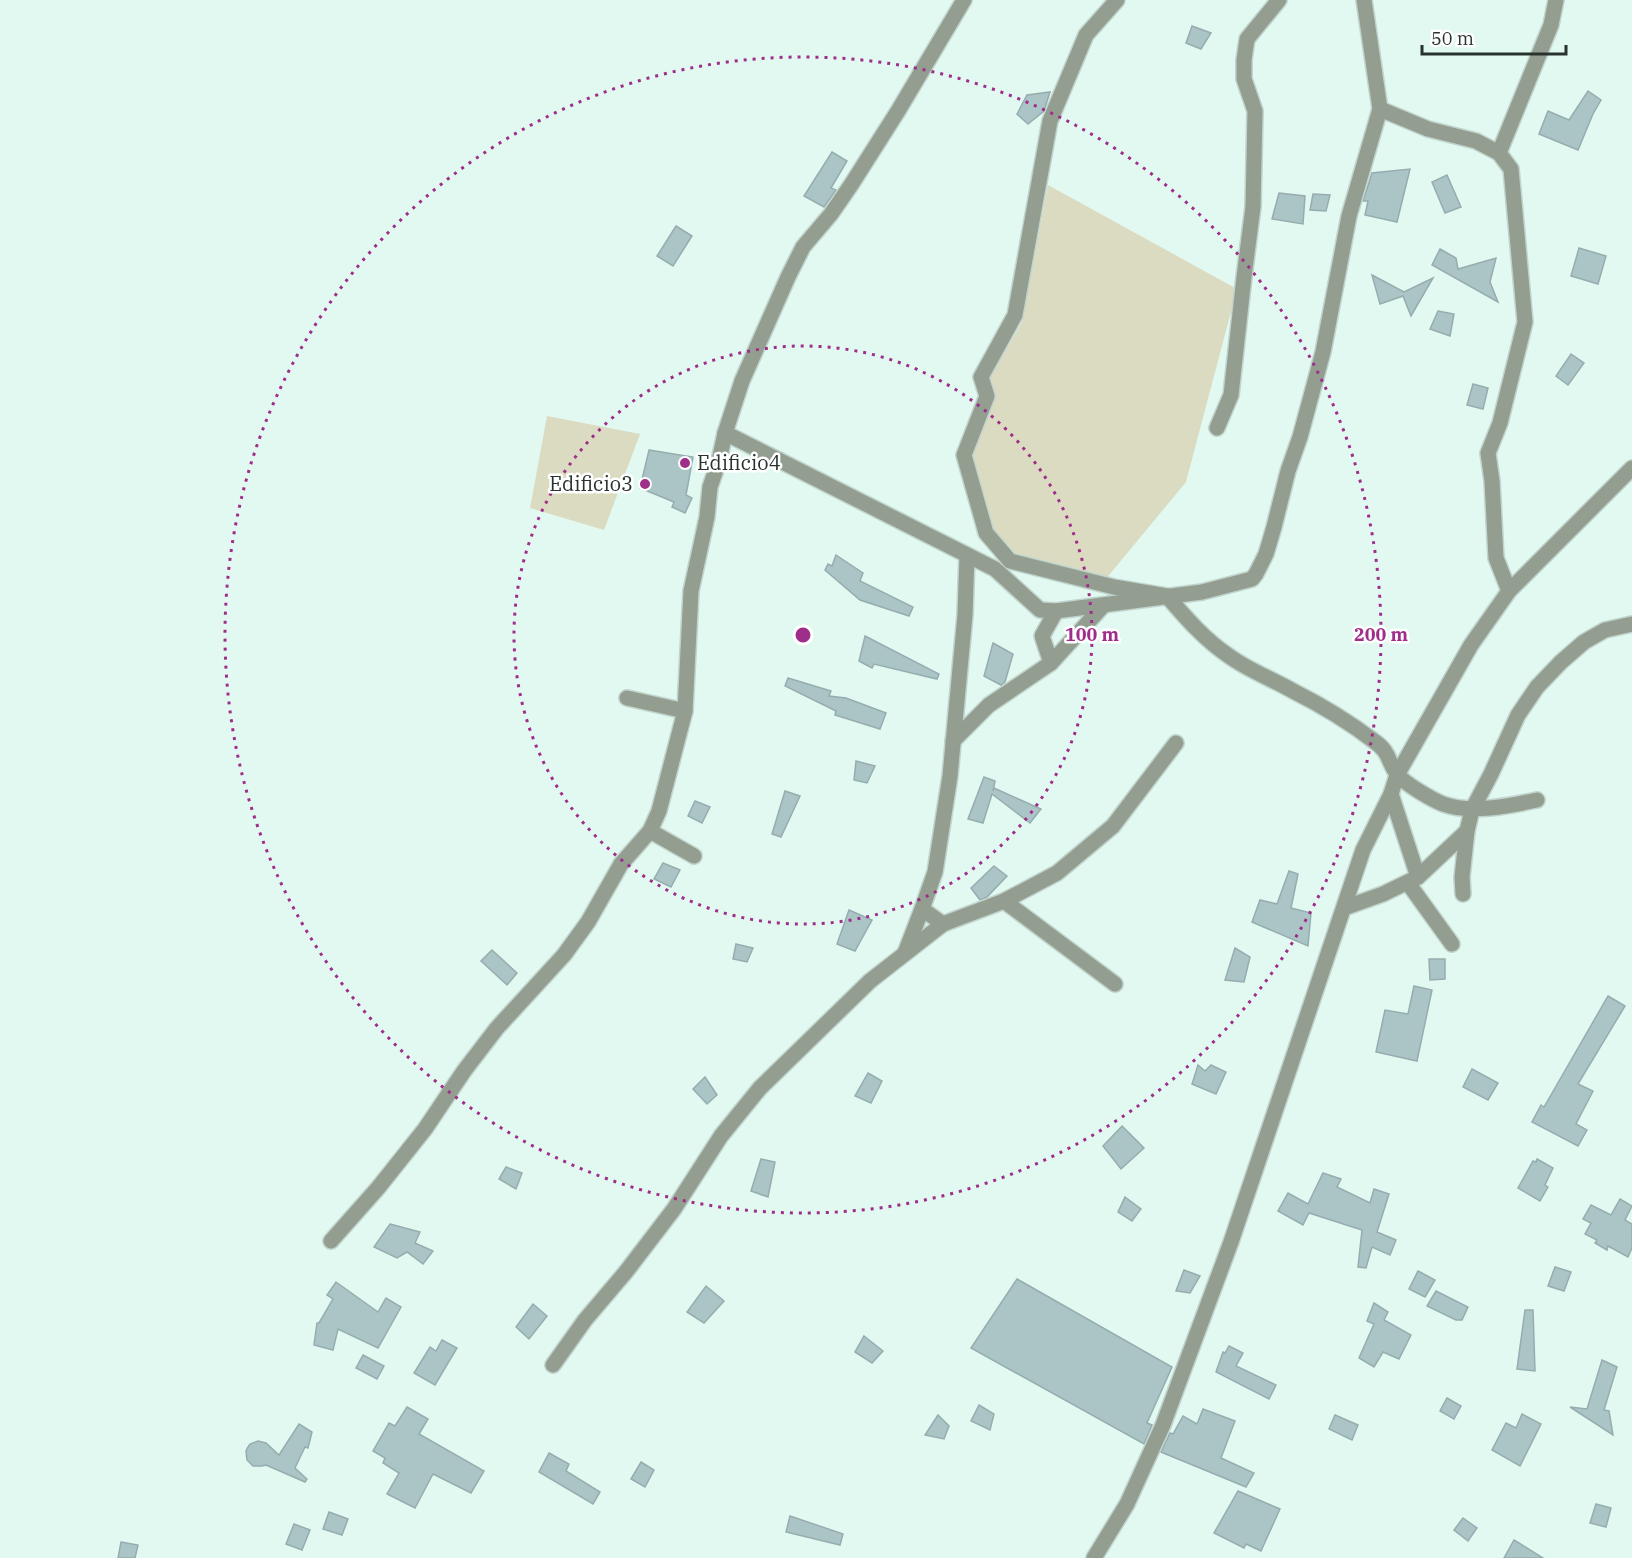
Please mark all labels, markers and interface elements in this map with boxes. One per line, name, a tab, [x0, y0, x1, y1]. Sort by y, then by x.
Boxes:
scale bar	[1422, 18, 1566, 56]
text: 50 m	[1431, 27, 1474, 50]
place label: Edificio4	[697, 449, 781, 476]
marker: Edificio4	[678, 456, 692, 470]
place label: Edificio3	[549, 470, 633, 497]
marker: Edificio3	[638, 477, 652, 491]
text: 100 m	[1065, 623, 1120, 646]
text: 200 m	[1354, 623, 1409, 646]
centre of rings	[793, 625, 813, 645]

